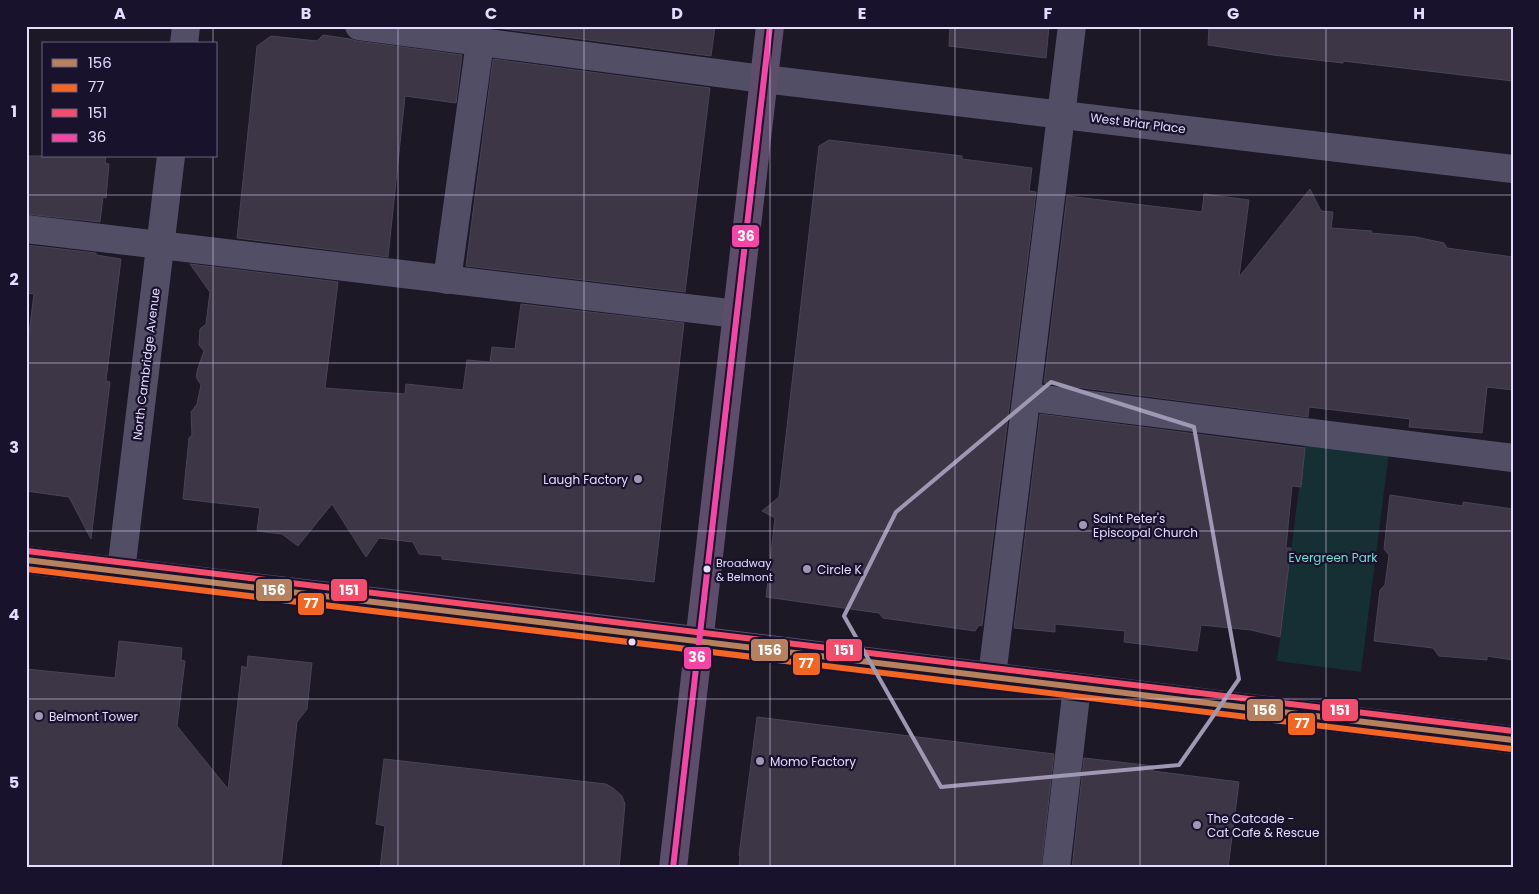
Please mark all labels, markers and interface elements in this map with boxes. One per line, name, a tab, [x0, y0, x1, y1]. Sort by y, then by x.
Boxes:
text: A	[114, 2, 126, 25]
text: B	[301, 2, 311, 25]
text: C	[485, 2, 497, 25]
text: D	[671, 2, 683, 25]
text: E	[858, 2, 866, 25]
text: F	[1044, 2, 1053, 25]
text: G	[1227, 2, 1239, 25]
text: H	[1413, 2, 1425, 25]
legend	[42, 42, 218, 158]
text: 156	[88, 52, 112, 73]
text: 77	[88, 76, 104, 97]
text: 1	[11, 100, 17, 123]
text: 151	[88, 102, 107, 123]
street label: West Briar Place	[1089, 109, 1187, 137]
text: 36	[88, 126, 106, 147]
line badge: 36	[731, 224, 760, 248]
text: 36	[737, 226, 755, 246]
text: 2	[9, 268, 19, 291]
street label: North Cambridge Avenue	[128, 287, 164, 441]
text: 3	[9, 436, 19, 459]
place label: Laugh Factory	[543, 471, 628, 488]
marker: Laugh Factory	[632, 473, 644, 485]
place label: Saint Peter's Episcopal Church	[1093, 510, 1198, 541]
marker: Saint Peter's Episcopal Church	[1077, 519, 1089, 531]
park label: Evergreen Park	[1289, 549, 1378, 566]
place label: Broadway & Belmont	[716, 555, 773, 585]
place label: Circle K	[817, 561, 862, 578]
marker: Circle K	[801, 563, 813, 575]
marker: Broadway & Belmont	[702, 564, 712, 574]
line badge: 156	[255, 578, 293, 602]
line badge: 151	[330, 578, 368, 602]
text: 156	[262, 580, 286, 600]
text: 151	[339, 580, 359, 600]
line badge: 77	[297, 592, 325, 616]
text: 77	[304, 593, 319, 613]
text: 4	[9, 603, 20, 626]
unlabelled marker	[627, 637, 637, 647]
line badge: 156	[750, 638, 789, 662]
line badge: 151	[825, 638, 863, 662]
text: 156	[758, 640, 782, 660]
text: 151	[834, 640, 854, 660]
line badge: 36	[683, 646, 712, 670]
text: 36	[688, 647, 706, 667]
line badge: 77	[792, 652, 821, 676]
text: 77	[799, 653, 814, 673]
line badge: 156	[1246, 698, 1284, 722]
line badge: 151	[1321, 698, 1359, 722]
text: 156	[1253, 700, 1277, 720]
text: 151	[1330, 700, 1350, 720]
place label: Belmont Tower	[49, 708, 138, 725]
marker: Belmont Tower	[33, 710, 45, 722]
line badge: 77	[1287, 712, 1316, 736]
text: 77	[1295, 713, 1310, 733]
place label: Momo Factory	[770, 753, 856, 770]
marker: Momo Factory	[754, 755, 766, 767]
text: 5	[9, 771, 19, 794]
place label: The Catcade - Cat Cafe & Rescue	[1207, 810, 1319, 841]
marker: The Catcade - Cat Cafe & Rescue	[1191, 819, 1203, 831]

